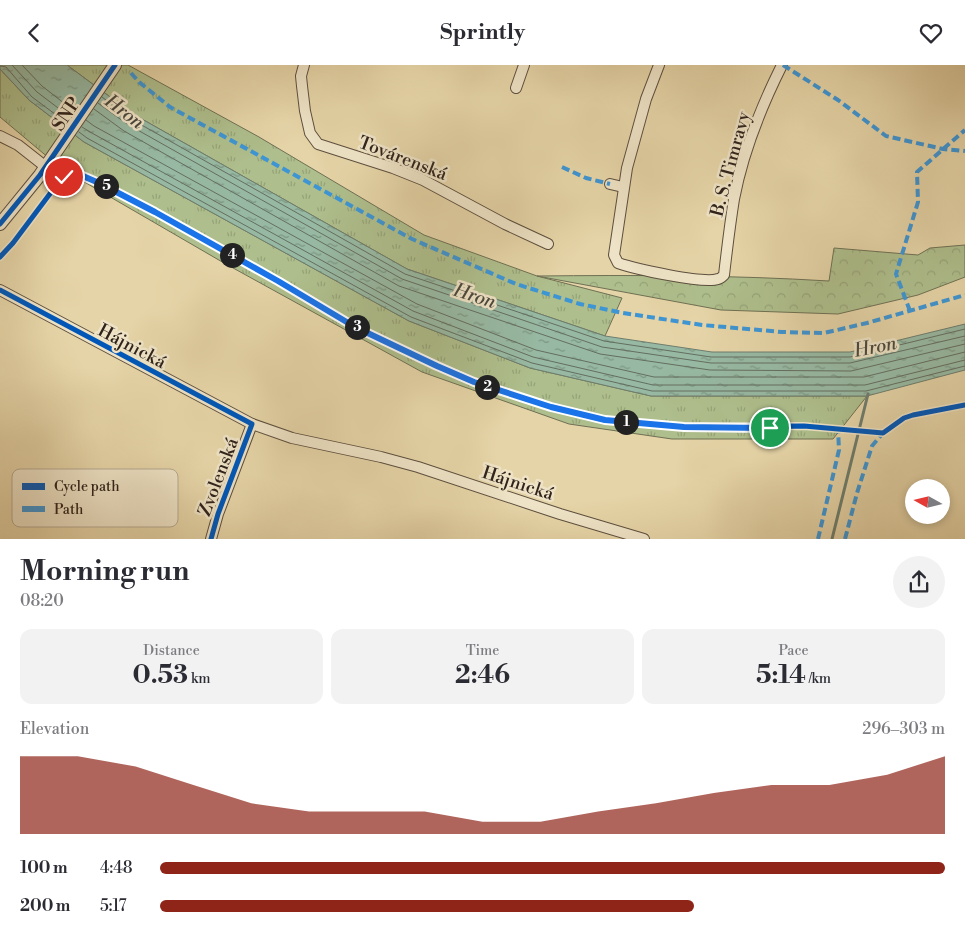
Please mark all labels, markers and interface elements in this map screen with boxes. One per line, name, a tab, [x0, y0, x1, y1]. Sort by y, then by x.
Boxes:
icon: back	[20, 19, 48, 47]
text: Sprintly	[440, 19, 525, 46]
icon: heart	[917, 19, 945, 47]
water label: Hron	[99, 89, 149, 135]
street label: SNP	[47, 93, 86, 136]
street label: B. S. Timravy	[705, 109, 756, 220]
street label: Továrenská	[355, 131, 451, 186]
pin	[43, 156, 85, 198]
icon: check	[50, 163, 78, 191]
pin: 5	[94, 173, 118, 199]
text: 5	[102, 177, 111, 195]
pin: 4	[220, 243, 244, 267]
text: 4	[228, 246, 237, 264]
water label: Hron	[450, 278, 499, 314]
pin: 3	[344, 315, 370, 339]
text: 3	[353, 318, 362, 336]
street label: Hájnická	[94, 319, 171, 374]
water label: Hron	[851, 331, 899, 363]
pin: 2	[474, 375, 500, 399]
text: 2	[483, 378, 492, 396]
pin	[749, 407, 791, 449]
pin: 1	[614, 409, 638, 435]
text: 1	[623, 413, 630, 431]
icon: arrive	[756, 414, 784, 442]
street label: Zvolenská	[193, 434, 244, 520]
street label: Hájnická	[479, 461, 558, 506]
legend	[12, 469, 178, 527]
text: Cycle path	[54, 478, 120, 496]
north arrow	[905, 479, 950, 524]
map controls	[905, 479, 950, 524]
text: Path	[54, 501, 84, 519]
text: Morning run	[20, 554, 189, 589]
button: share	[893, 556, 945, 608]
text: 08:20	[20, 591, 64, 611]
text: Distance	[143, 642, 200, 660]
text: Time	[466, 642, 499, 660]
text: Pace	[778, 642, 809, 660]
text: 0.53	[132, 660, 188, 691]
text: 2:46	[455, 660, 510, 691]
text: 5:14	[756, 660, 806, 691]
text: km	[188, 670, 211, 688]
text: /km	[806, 670, 831, 688]
text: Elevation	[20, 719, 89, 739]
text: 296–303 m	[862, 719, 945, 739]
text: 100 m	[20, 858, 68, 878]
text: 4:48	[100, 858, 132, 878]
text: 200 m	[20, 896, 70, 916]
text: 5:17	[100, 896, 127, 916]

